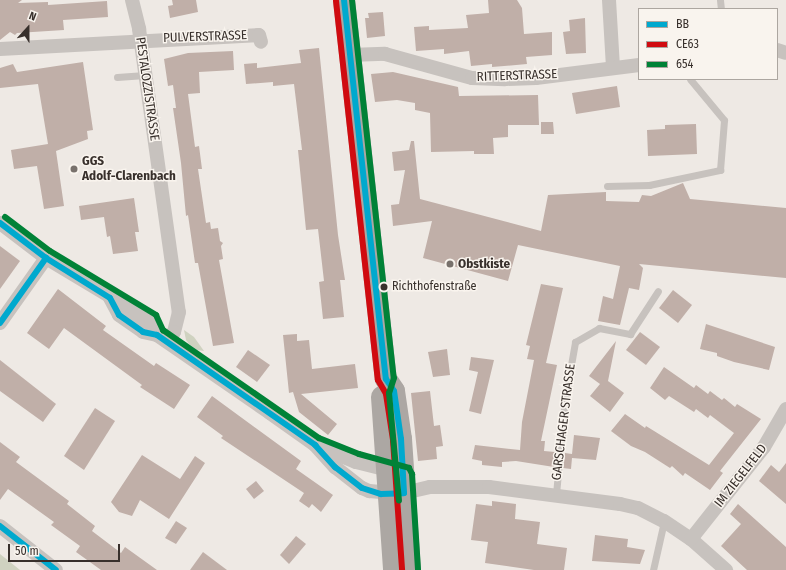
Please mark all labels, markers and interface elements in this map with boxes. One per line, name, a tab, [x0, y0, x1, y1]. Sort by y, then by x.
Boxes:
north arrow	[8, 8, 48, 48]
legend	[638, 8, 778, 80]
text: N	[27, 9, 38, 24]
text: BB	[676, 17, 689, 31]
street label: PULVERSTRASSE	[163, 28, 247, 46]
street label: PESTALOZZISTRASSE	[132, 36, 162, 142]
text: CE63	[676, 37, 699, 51]
text: 654	[676, 57, 693, 71]
street label: RITTERSTRASSE	[476, 67, 558, 85]
place label: GGS Adolf-Clarenbach	[82, 154, 176, 185]
marker: GGS Adolf-Clarenbach	[69, 164, 79, 174]
place label: Obstkiste	[458, 256, 510, 272]
marker: Obstkiste	[445, 259, 455, 269]
place label: Richthofenstraße	[392, 280, 476, 294]
marker: Richthofenstraße	[379, 282, 389, 292]
street label: GARSCHAGER STRASSE	[549, 363, 579, 481]
street label: IM ZIEGELFELD	[712, 441, 770, 511]
scale bar	[10, 536, 122, 562]
text: 50 m	[15, 544, 39, 558]

